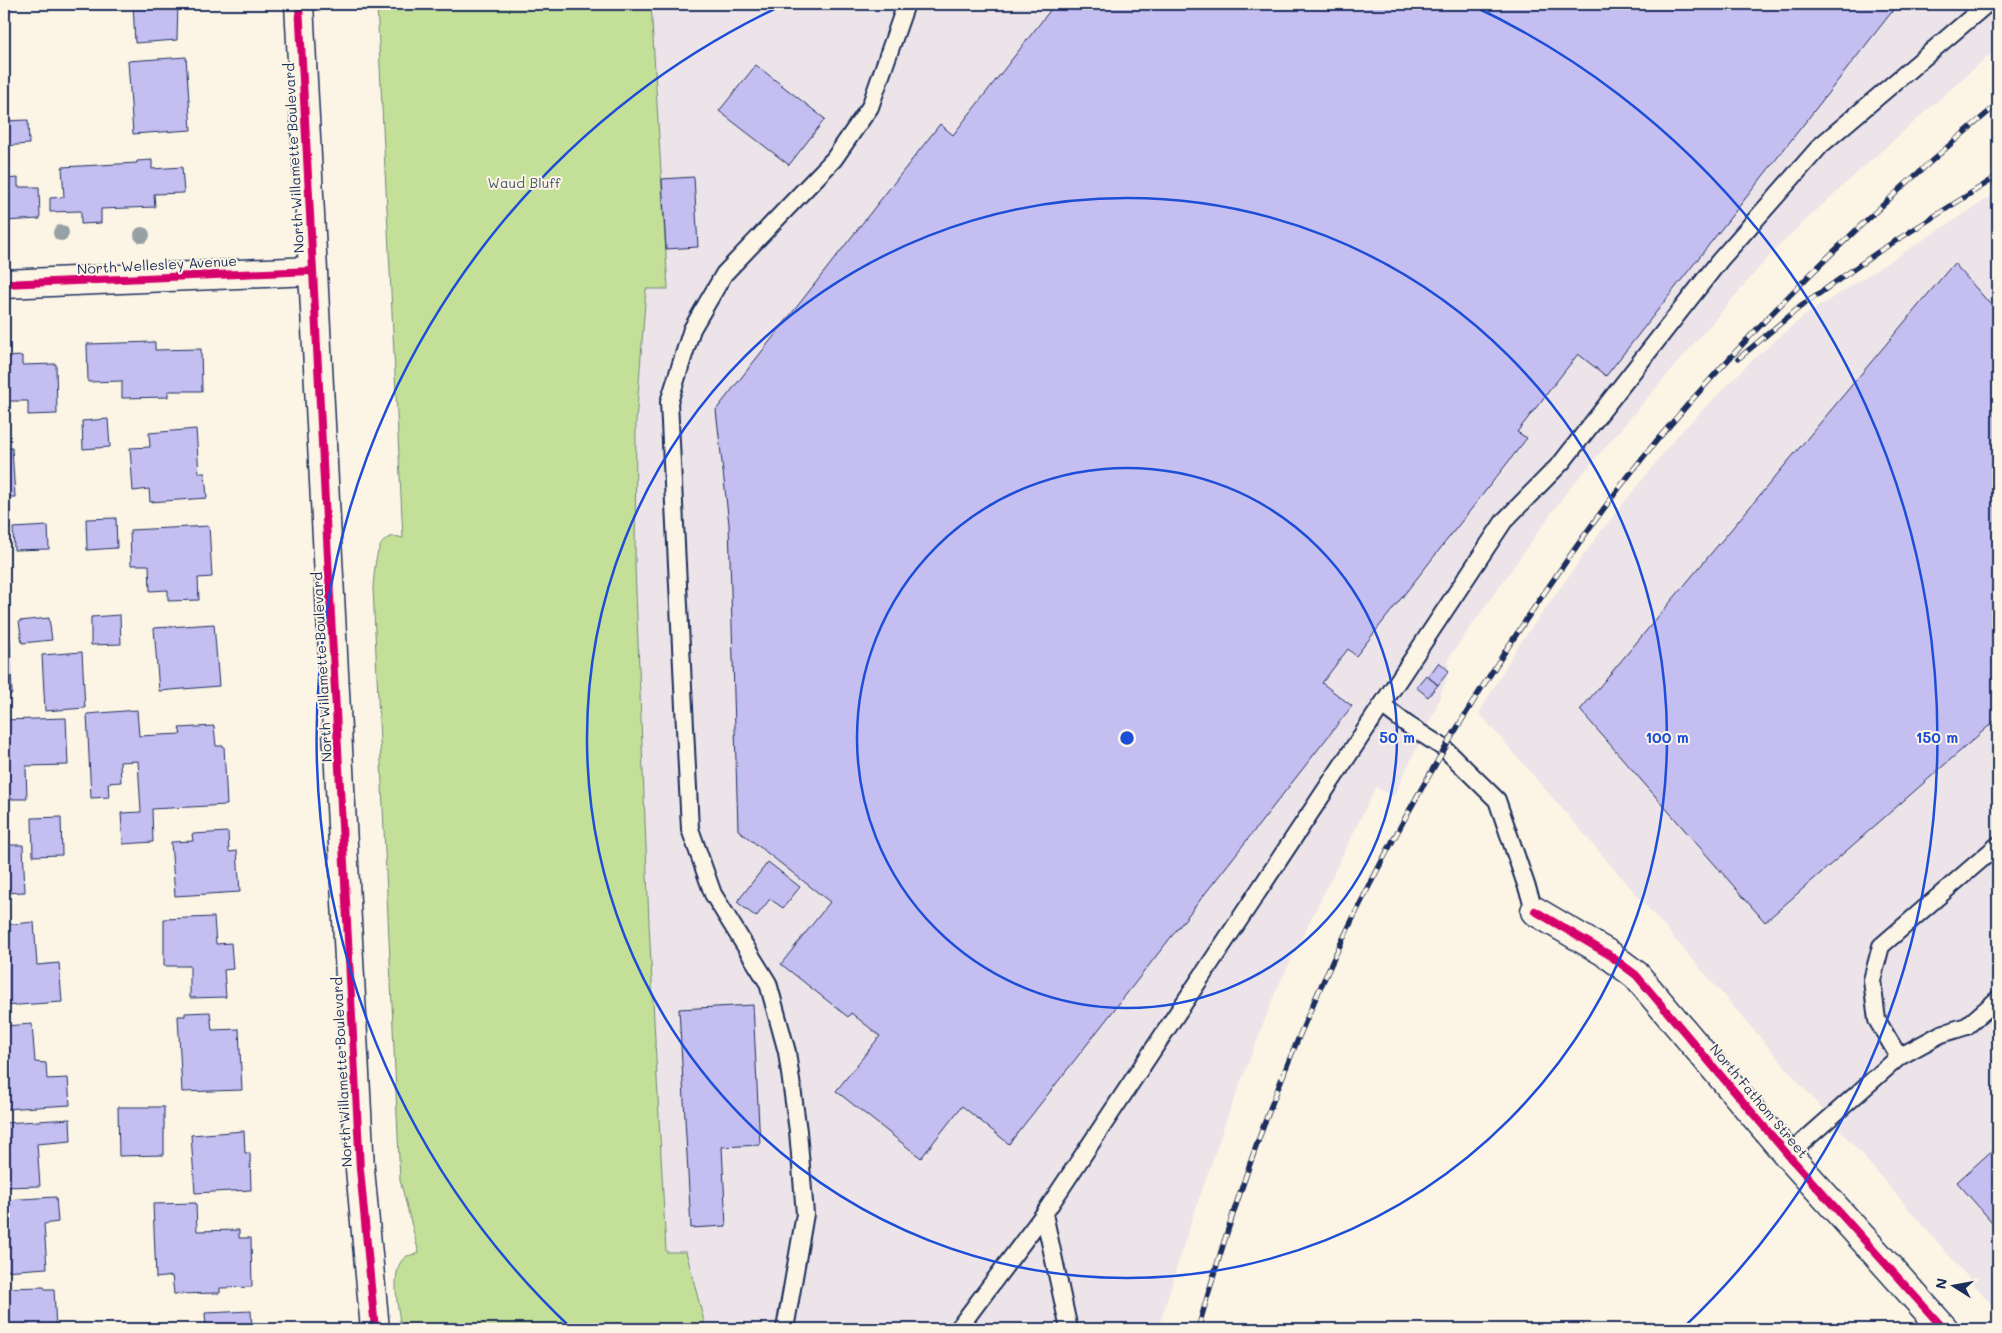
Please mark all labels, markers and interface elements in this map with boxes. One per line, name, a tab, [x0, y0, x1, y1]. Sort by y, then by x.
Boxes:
street label: North Willamette Boulevard	[279, 62, 308, 254]
park label: Waud Bluff	[488, 173, 561, 192]
street label: North Wellesley Avenue	[77, 251, 237, 278]
street label: North Willamette Boulevard	[307, 571, 336, 763]
text: 50 m	[1379, 727, 1415, 747]
text: 100 m	[1645, 727, 1689, 747]
text: 150 m	[1916, 727, 1958, 747]
centre of rings	[1118, 729, 1136, 747]
street label: North Willamette Boulevard	[327, 976, 356, 1168]
street label: North Fathom Street	[1706, 1040, 1813, 1162]
north arrow	[1930, 1260, 1980, 1310]
text: N	[1930, 1276, 1951, 1290]

